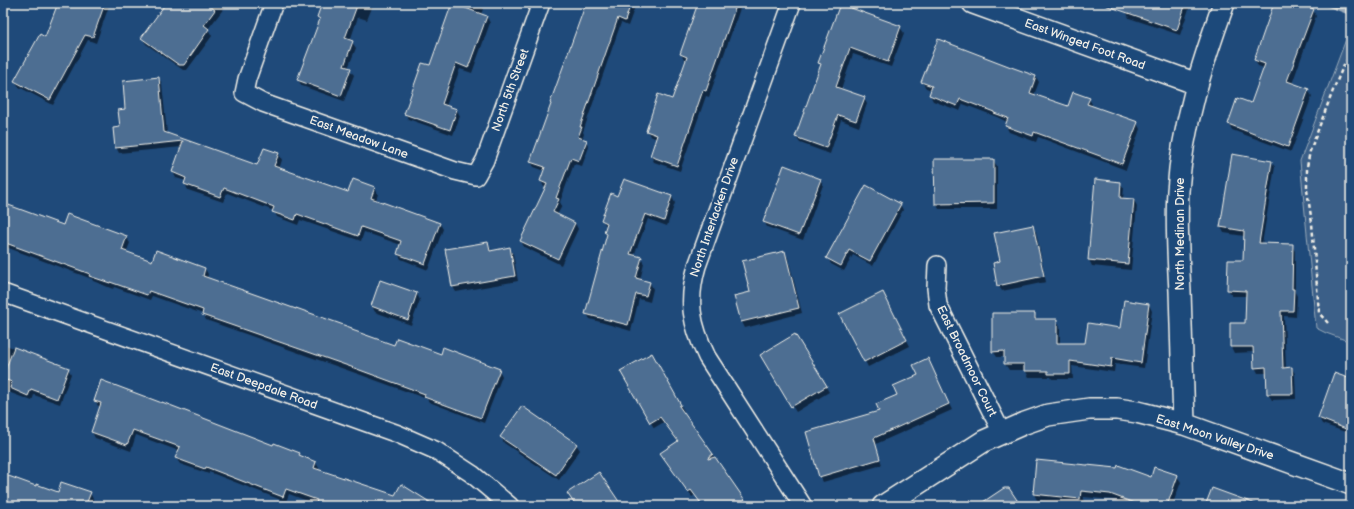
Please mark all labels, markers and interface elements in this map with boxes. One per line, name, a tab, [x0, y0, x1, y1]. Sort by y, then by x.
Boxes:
street label: East Winged Foot Road	[1022, 16, 1147, 73]
street label: North 5th Street	[489, 46, 533, 134]
street label: East Meadow Lane	[307, 113, 410, 162]
street label: North Interlacken Drive	[687, 155, 742, 279]
street label: North Medinan Drive	[1173, 178, 1188, 290]
street label: East Broadmoor Court	[933, 303, 1000, 419]
street label: East Deepdale Road	[208, 360, 320, 413]
street label: East Moon Valley Drive	[1154, 411, 1276, 464]

